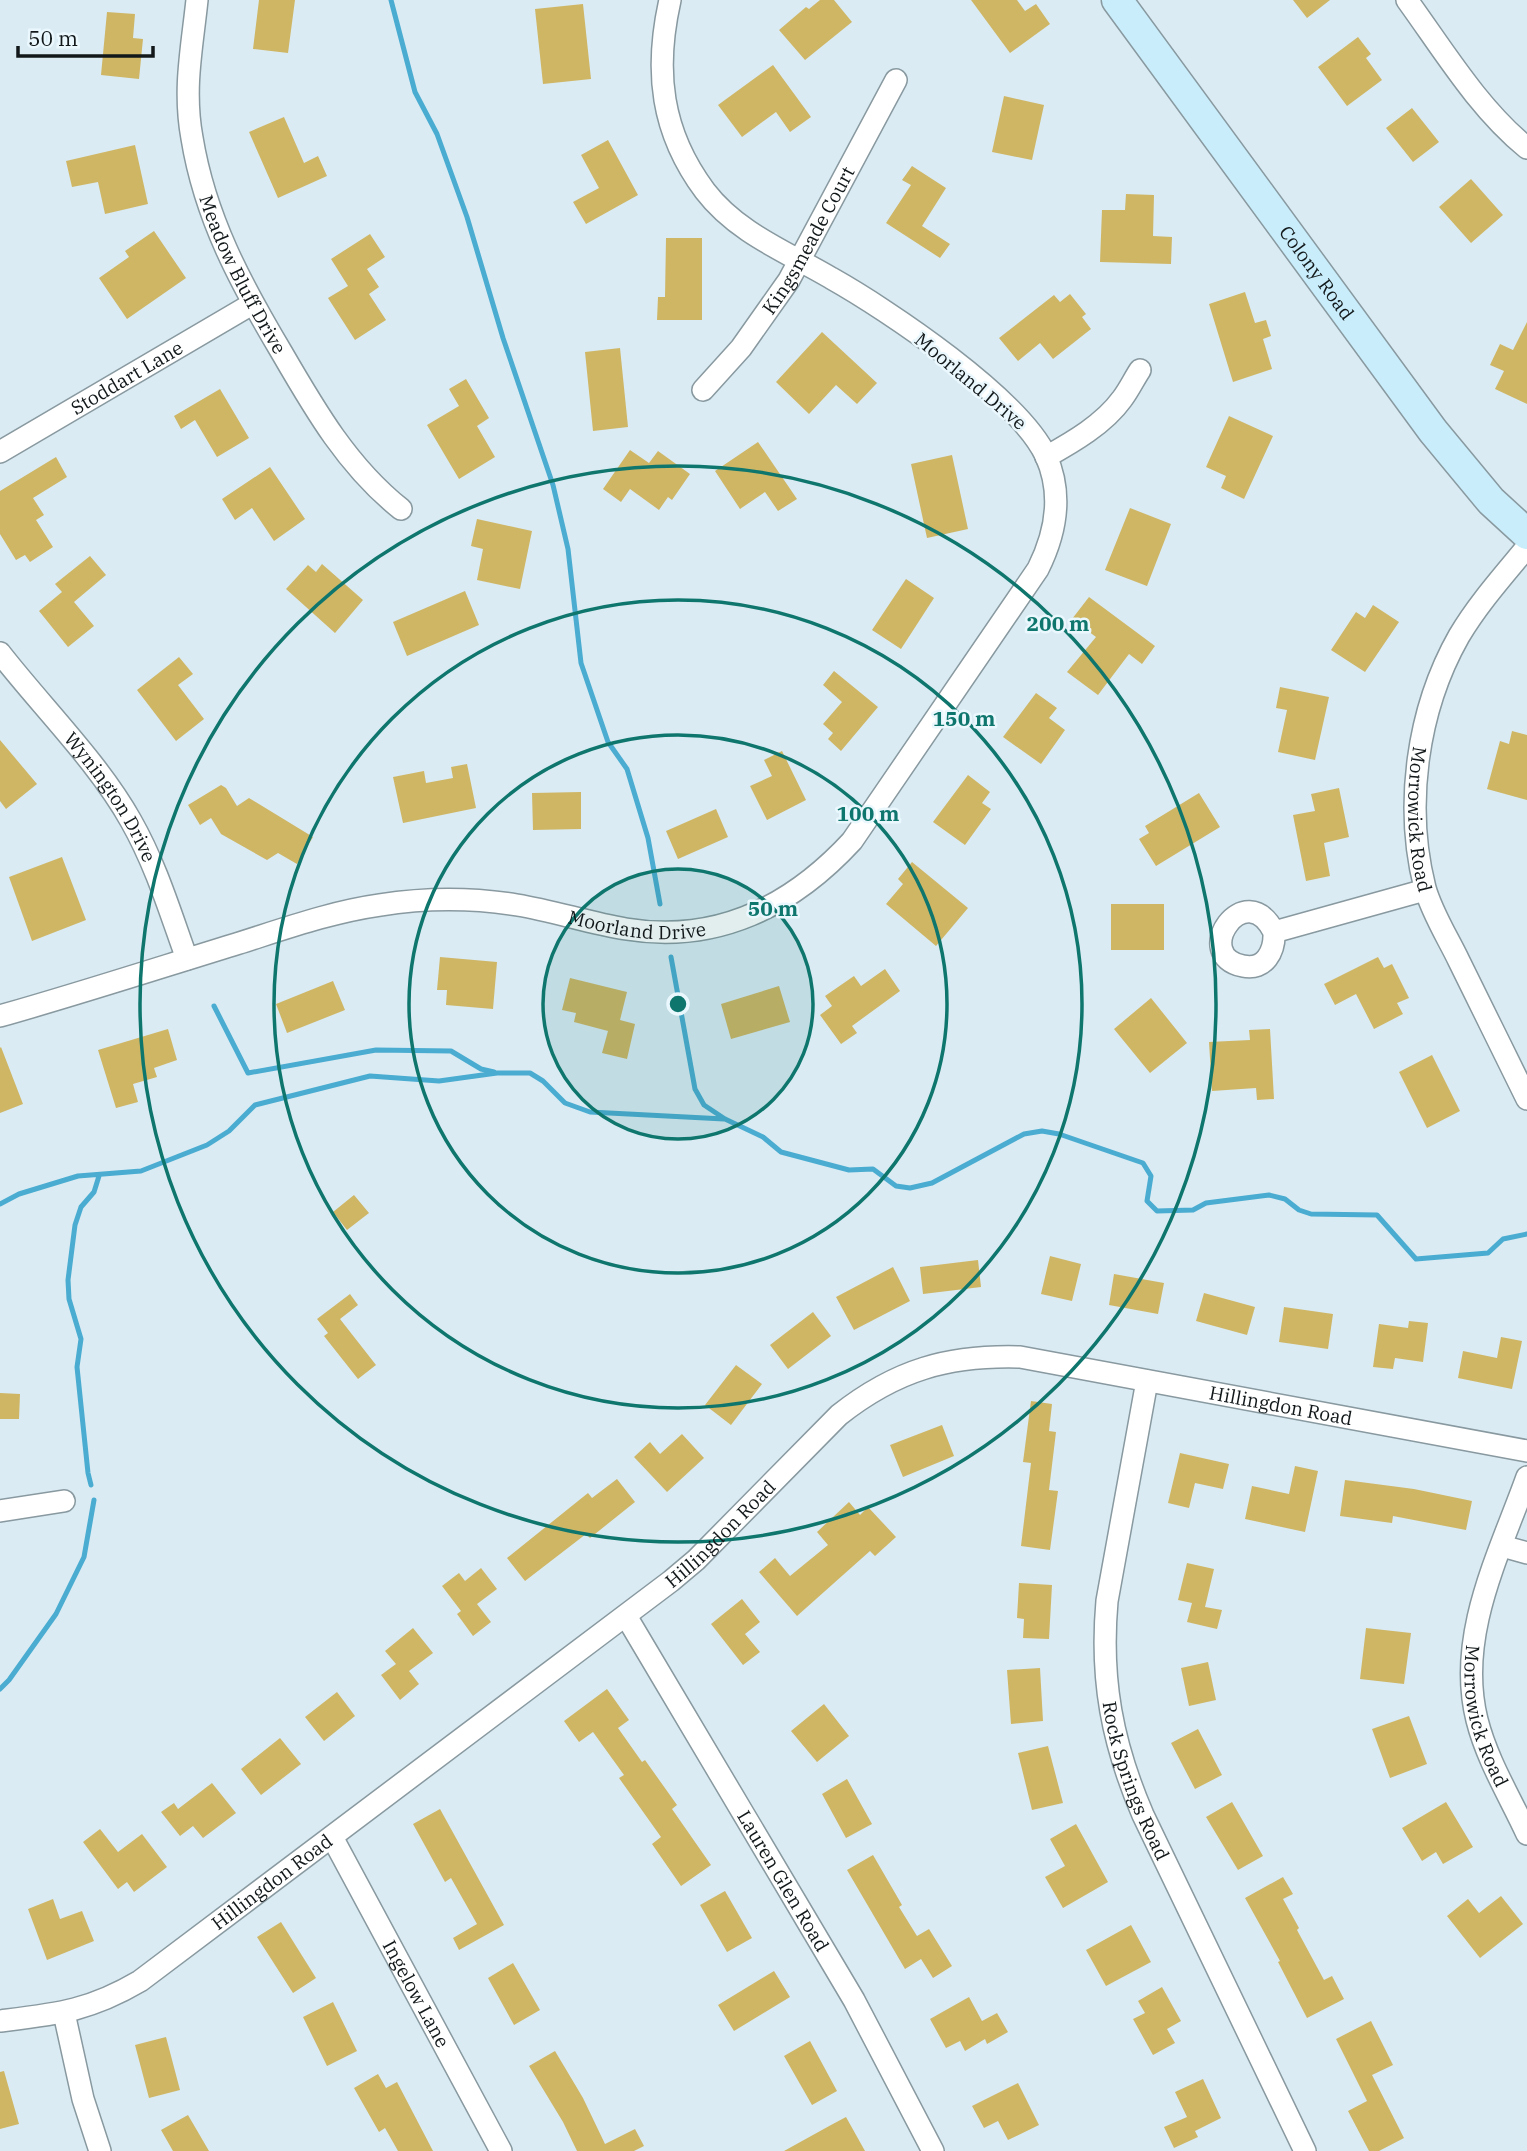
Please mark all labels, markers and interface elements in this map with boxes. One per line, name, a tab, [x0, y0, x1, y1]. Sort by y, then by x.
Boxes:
scale bar	[18, 14, 152, 58]
text: 50 m	[28, 24, 78, 52]
street label: Kingsmeade Court	[757, 162, 860, 319]
street label: Meadow Bluff Drive	[194, 192, 292, 358]
street label: Colony Road	[1274, 221, 1359, 324]
street label: Moorland Drive	[910, 327, 1032, 435]
street label: Stoddart Lane	[66, 335, 187, 420]
text: 200 m	[1026, 609, 1090, 637]
text: 150 m	[932, 704, 996, 732]
street label: Wynington Drive	[59, 727, 162, 866]
street label: Morrowick Road	[1403, 745, 1438, 895]
text: 100 m	[836, 799, 900, 827]
text: 50 m	[748, 894, 798, 922]
street label: Moorland Drive	[566, 905, 708, 944]
centre of rings	[666, 992, 690, 1016]
street label: Hillingdon Road	[1207, 1380, 1354, 1430]
street label: Hillingdon Road	[660, 1475, 780, 1593]
street label: Morrowick Road	[1459, 1644, 1514, 1791]
street label: Rock Springs Road	[1097, 1699, 1175, 1864]
street label: Lauren Glen Road	[732, 1806, 834, 1956]
street label: Hillingdon Road	[207, 1829, 337, 1935]
street label: Ingelow Lane	[378, 1936, 455, 2052]

